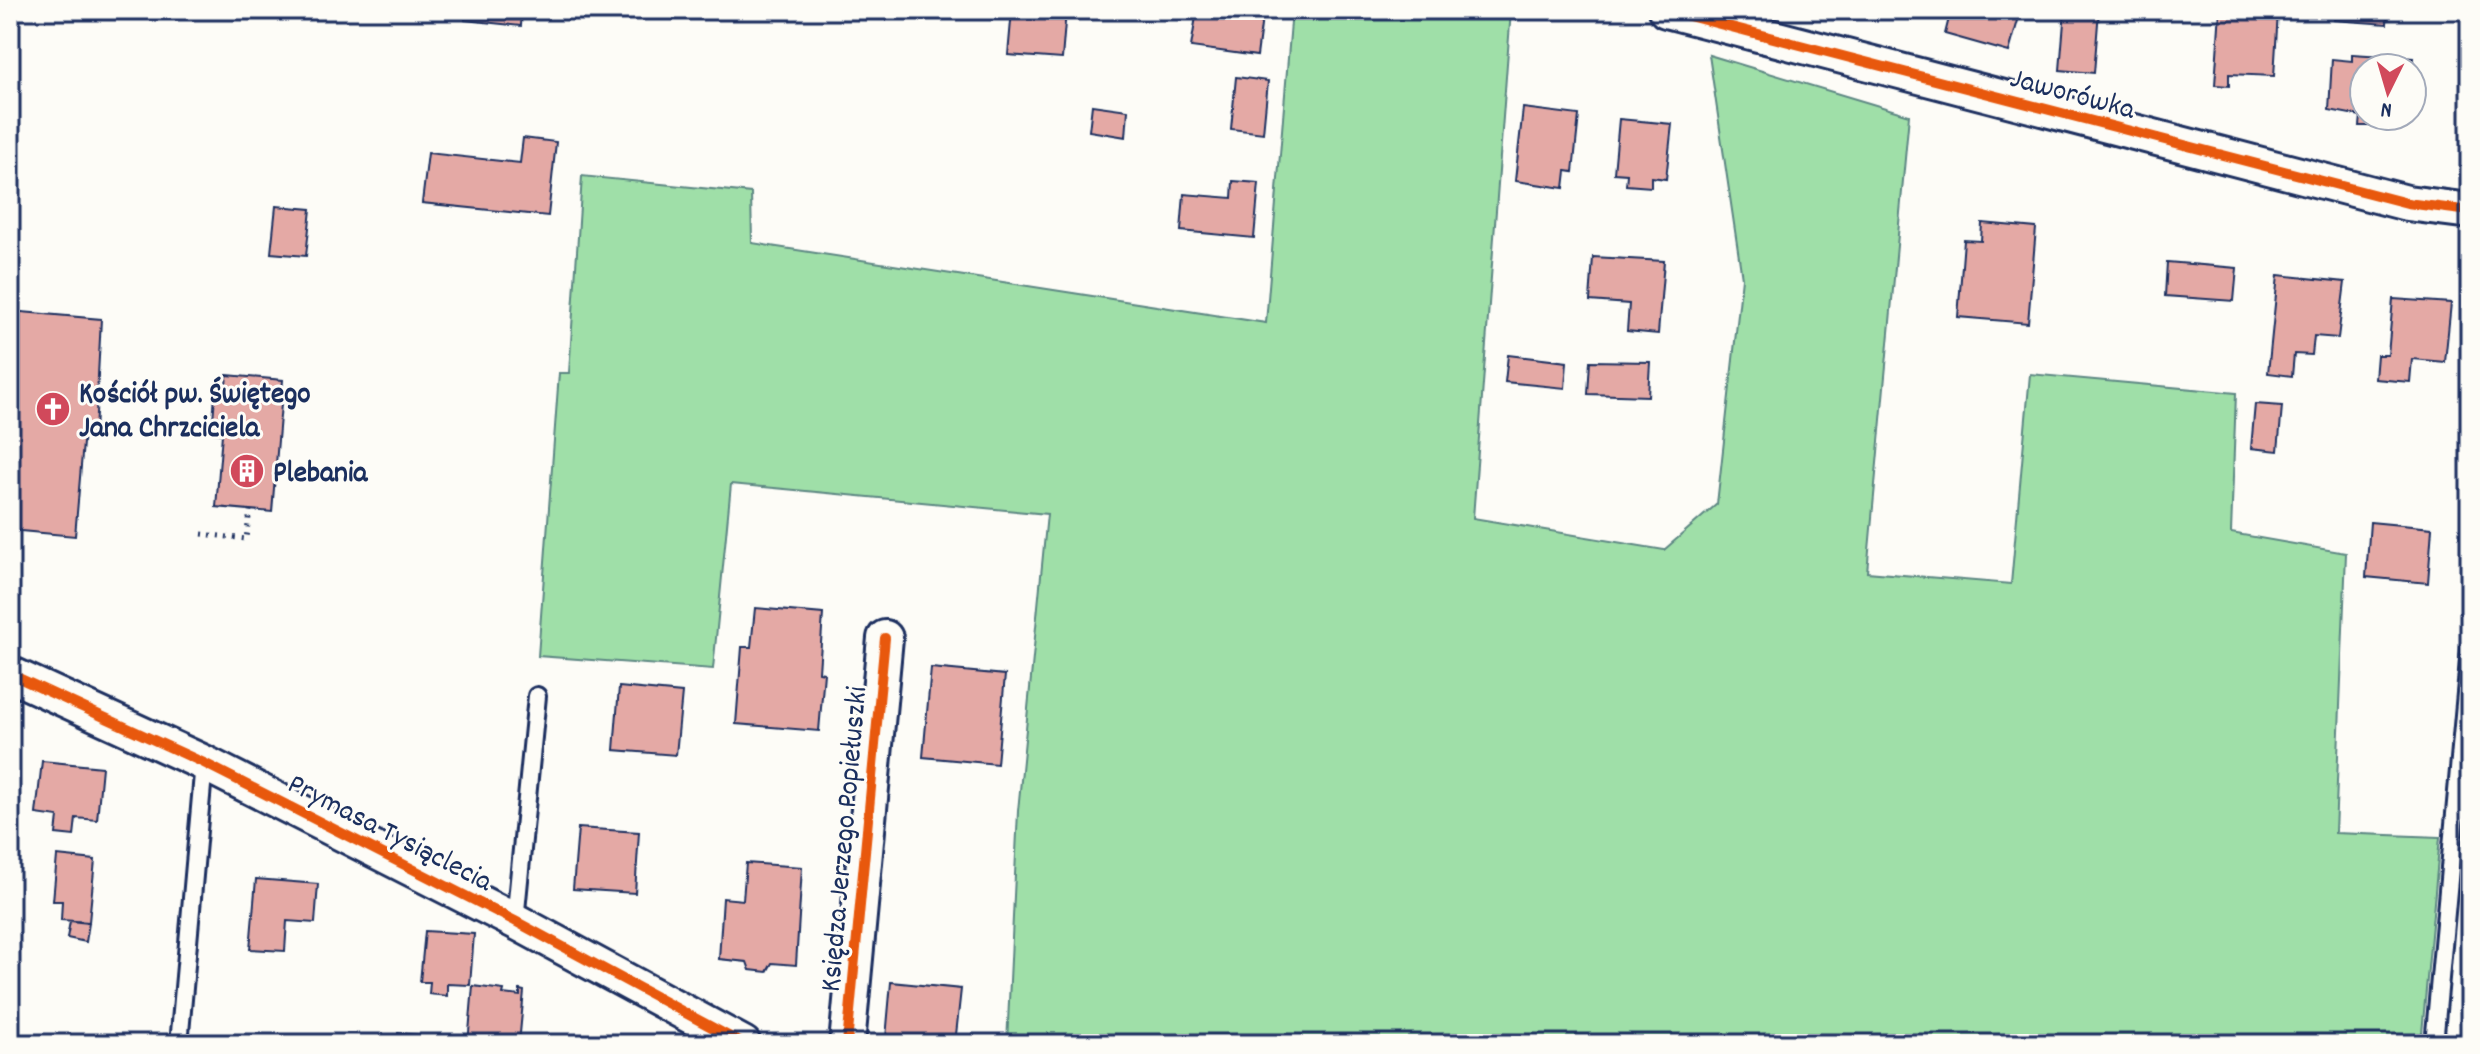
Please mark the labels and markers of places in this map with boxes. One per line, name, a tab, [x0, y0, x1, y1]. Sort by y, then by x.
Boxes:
place label: Kościół pw. Świętego Jana Chrzciciela	[79, 375, 311, 452]
church icon: Kościół pw. Świętego Jana Chrzciciela	[34, 390, 72, 428]
building icon: Plebania	[228, 452, 266, 490]
place label: Plebania	[273, 454, 368, 497]

